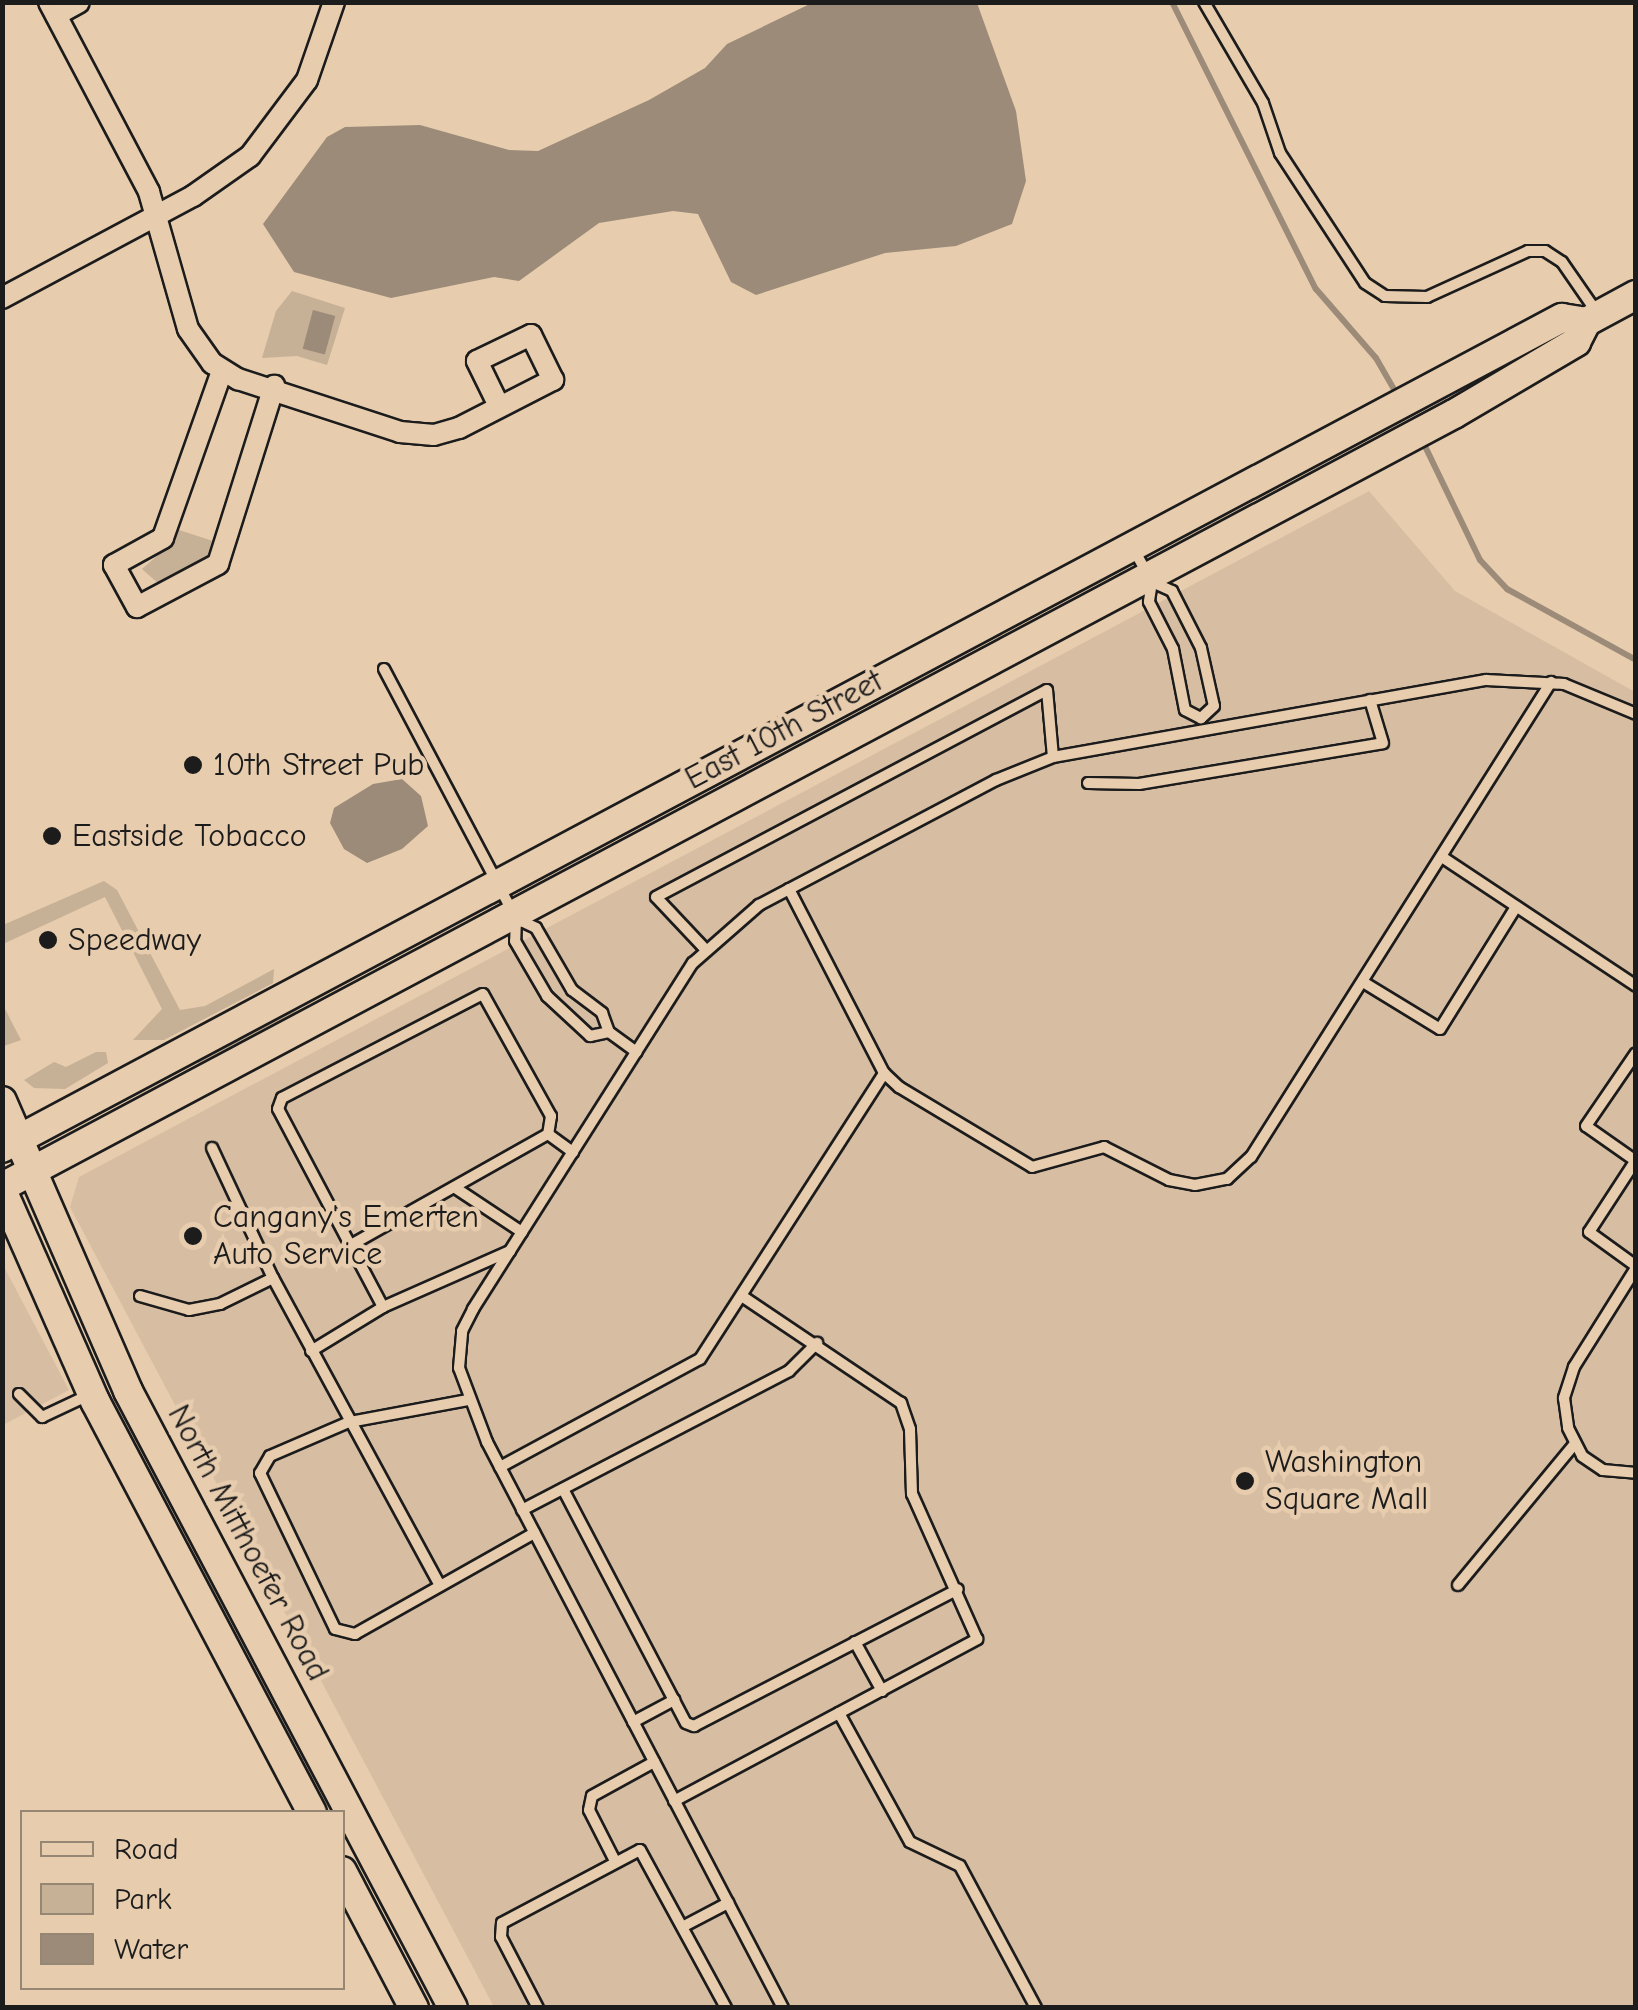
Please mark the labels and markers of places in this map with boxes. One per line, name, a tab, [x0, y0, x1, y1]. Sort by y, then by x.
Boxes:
place label: 10th Street Pub	[213, 746, 424, 784]
marker: 10th Street Pub	[182, 754, 204, 776]
place label: Eastside Tobacco	[72, 817, 307, 855]
marker: Eastside Tobacco	[41, 825, 63, 847]
place label: Speedway	[68, 921, 201, 959]
marker: Speedway	[37, 929, 59, 951]
place label: Cangany's Emerten Auto Service	[213, 1199, 479, 1274]
marker: Cangany's Emerten Auto Service	[182, 1225, 204, 1247]
place label: Washington Square Mall	[1265, 1444, 1428, 1519]
marker: Washington Square Mall	[1234, 1470, 1256, 1492]

